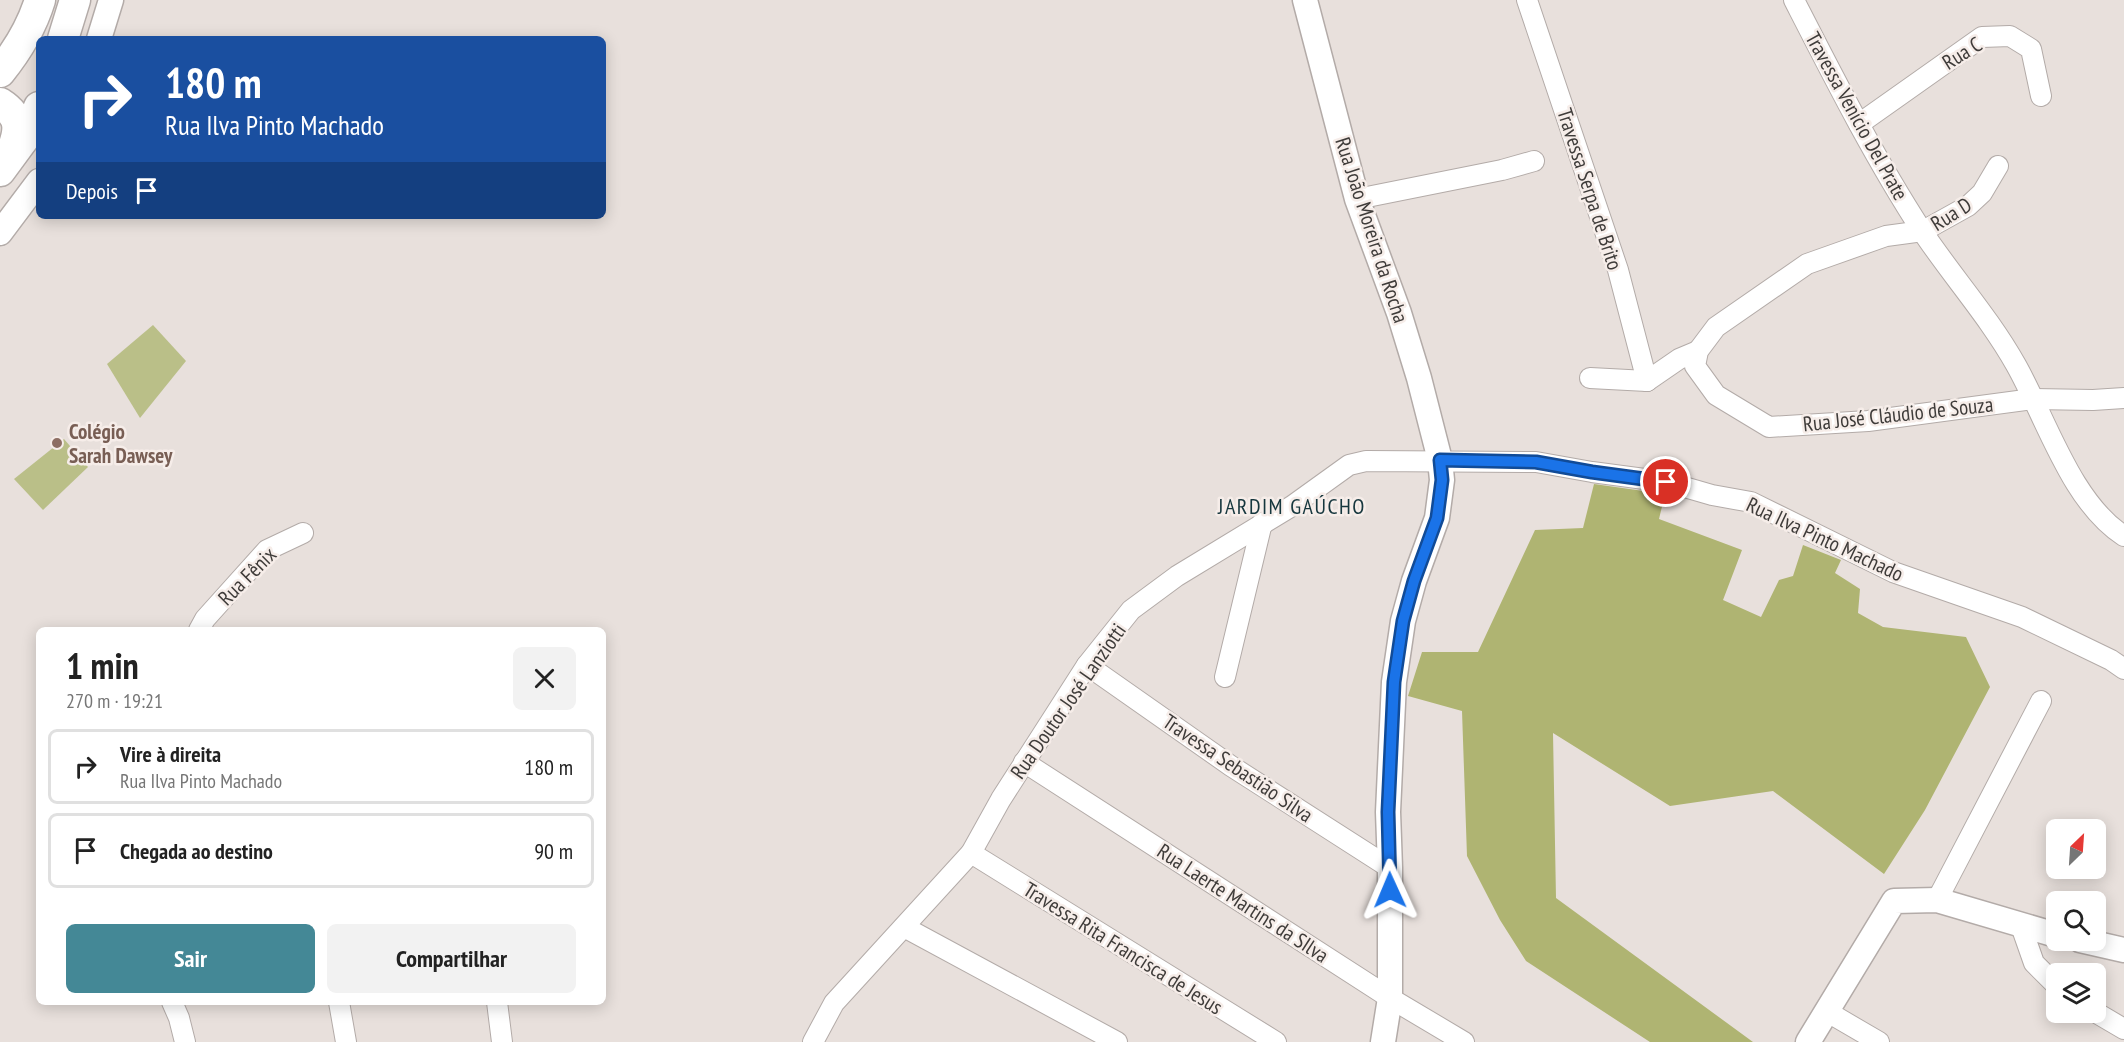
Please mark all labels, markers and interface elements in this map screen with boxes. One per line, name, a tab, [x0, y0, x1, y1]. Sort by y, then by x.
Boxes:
street label: Travessa Venício Del Prate	[1800, 27, 1914, 205]
street label: Rua C	[1937, 30, 1987, 75]
text: 180 m	[165, 55, 262, 110]
icon: right	[66, 60, 144, 138]
street label: Travessa Serpa de Brito	[1551, 105, 1629, 273]
text: Rua Ilva Pinto Machado	[165, 108, 384, 142]
street label: Rua João Moreira da Rocha	[1329, 134, 1415, 326]
icon: arrive	[130, 174, 163, 207]
text: Depois	[66, 177, 118, 205]
street label: Rua D	[1926, 191, 1976, 237]
street label: Rua José Cláudio de Souza	[1802, 391, 1994, 437]
place label: Colégio Sarah Dawsey	[69, 418, 173, 469]
marker: Colégio Sarah Dawsey	[50, 436, 64, 450]
pin	[1640, 456, 1691, 507]
icon: arrive	[1649, 465, 1682, 498]
street label: Rua Ilva Pinto Machado	[1742, 491, 1908, 587]
district label: JARDIM GAÚCHO	[1217, 492, 1366, 520]
street label: Rua Fênix	[212, 541, 282, 611]
street label: Rua Doutor José Lanziotti	[1004, 618, 1132, 784]
text: 1 min	[66, 642, 139, 689]
button: close	[513, 647, 576, 710]
text: 270 m · 19:21	[66, 688, 163, 714]
street label: Travessa Sebastião Silva	[1158, 708, 1318, 828]
text: Vire à direita	[120, 740, 221, 768]
icon: right	[69, 750, 102, 783]
text: 180 m	[524, 753, 573, 781]
text: Rua Ilva Pinto Machado	[120, 768, 282, 794]
north arrow	[2046, 819, 2106, 879]
map controls	[2046, 819, 2106, 1023]
icon: arrive	[69, 834, 102, 867]
text: Chegada ao destino	[120, 837, 273, 865]
text: 90 m	[534, 837, 573, 865]
street label: Rua Laerte Martins da SIlva	[1152, 838, 1334, 968]
position arrow	[1358, 858, 1422, 922]
street label: Travessa Rita Francisca de Jesus	[1018, 876, 1228, 1020]
button: search	[2046, 891, 2106, 951]
button: Sair	[66, 924, 315, 993]
button: Compartilhar	[327, 924, 576, 993]
button: layers	[2046, 963, 2106, 1023]

